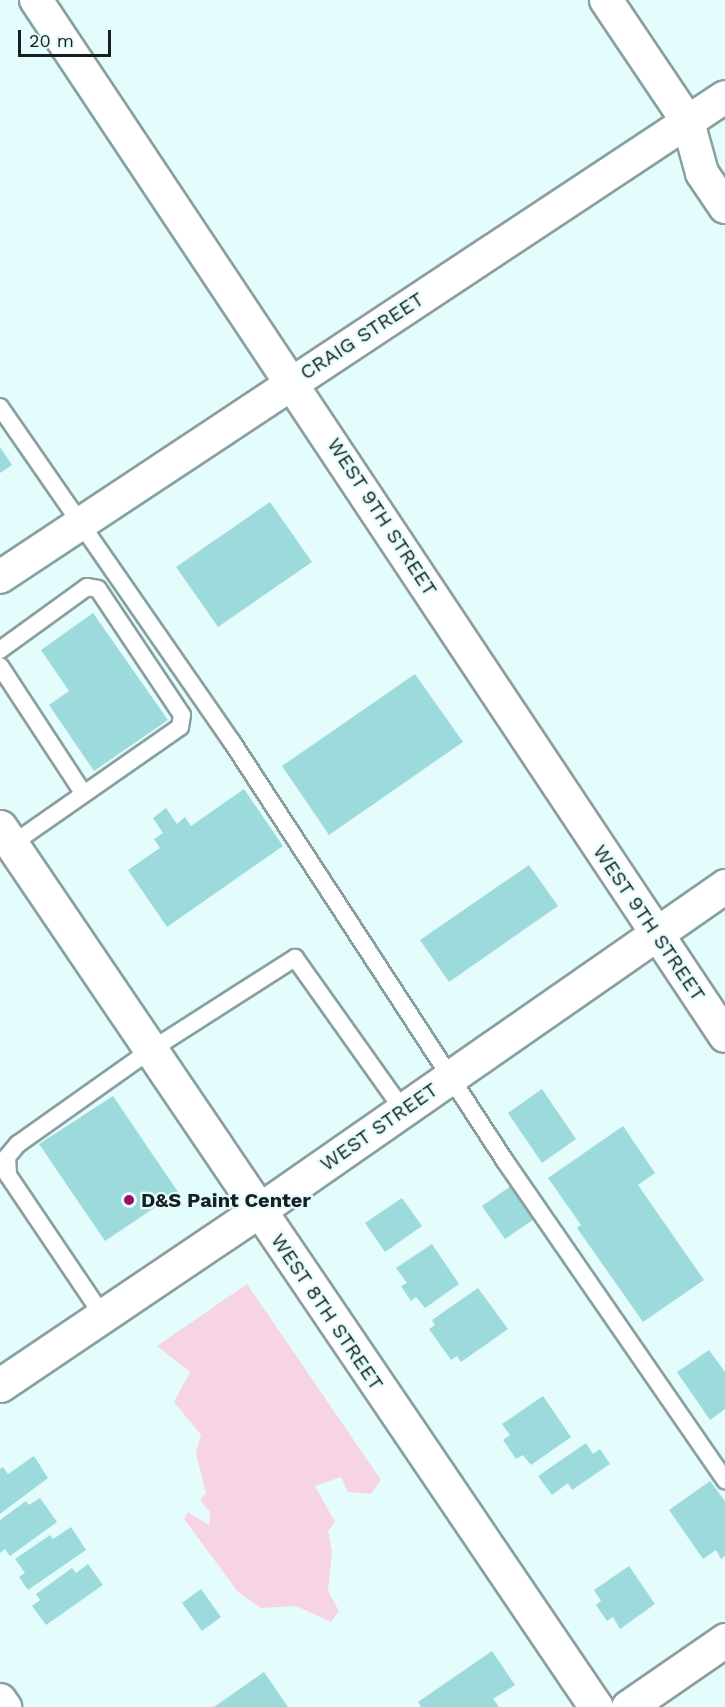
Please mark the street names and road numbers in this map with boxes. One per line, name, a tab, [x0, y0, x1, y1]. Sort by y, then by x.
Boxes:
street label: CRAIG STREET	[296, 287, 428, 385]
street label: WEST 9TH STREET	[322, 433, 442, 601]
street label: WEST 9TH STREET	[588, 840, 710, 1006]
street label: WEST STREET	[315, 1078, 443, 1176]
street label: WEST 8TH STREET	[266, 1229, 388, 1395]

